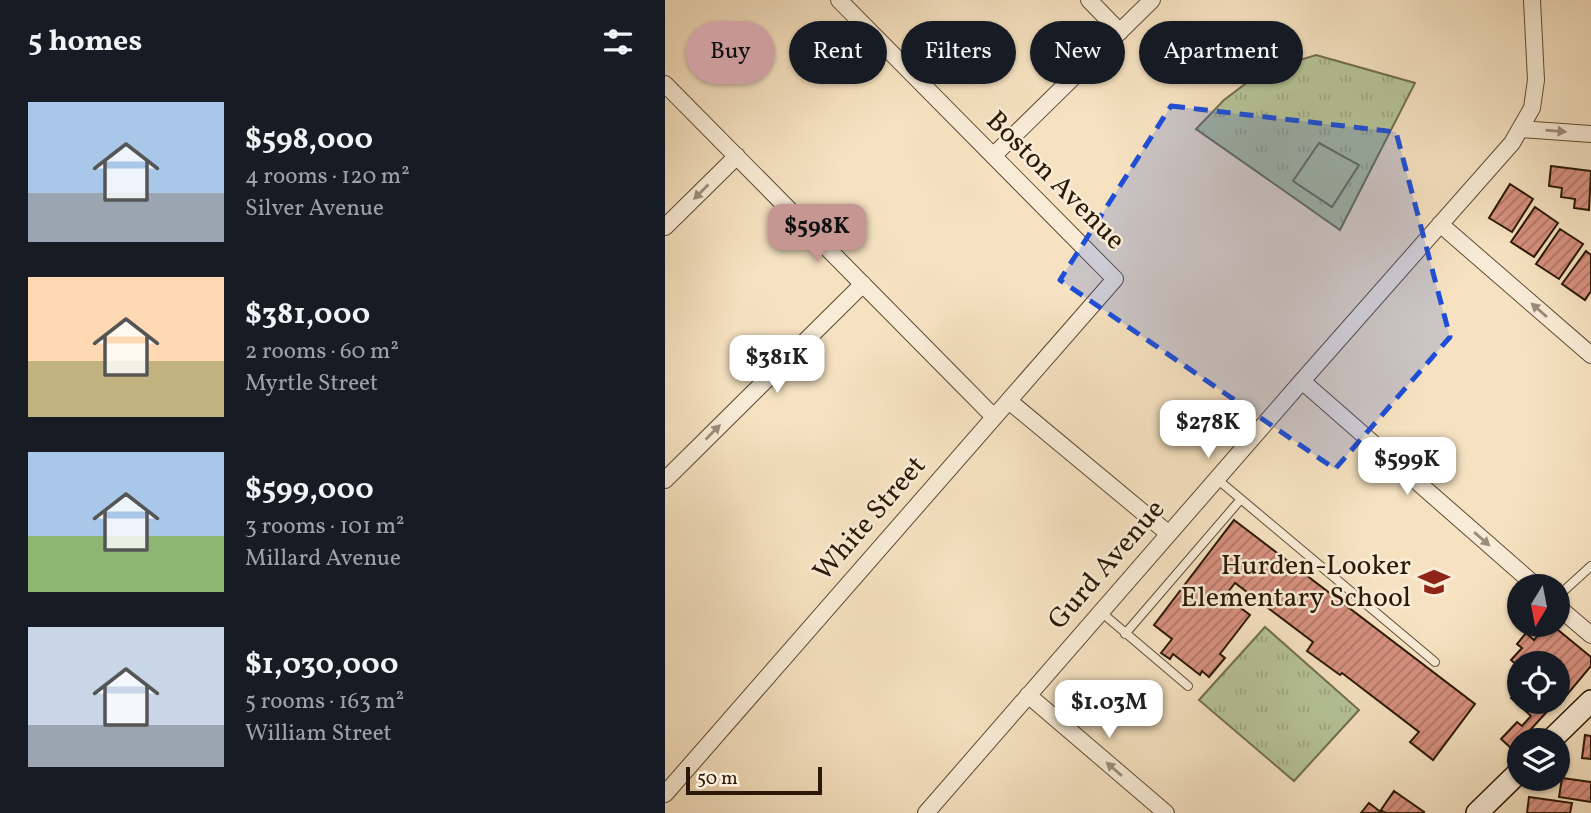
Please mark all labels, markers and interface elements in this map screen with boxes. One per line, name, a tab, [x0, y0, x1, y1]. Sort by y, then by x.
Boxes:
text: 5 homes	[28, 21, 142, 63]
chip: Buy	[686, 21, 775, 84]
chip: Rent	[789, 21, 887, 84]
chip: Filters	[901, 21, 1016, 84]
chip: New	[1030, 21, 1125, 84]
chip: Apartment	[1139, 21, 1303, 84]
icon: filters	[599, 23, 637, 61]
street label: Boston Avenue	[977, 103, 1133, 259]
text: $598,000	[245, 119, 373, 161]
one-way arrow	[1545, 126, 1567, 137]
icon: home	[84, 130, 168, 214]
text: 4 rooms · 120 m²	[245, 161, 410, 193]
one-way arrow	[693, 183, 710, 199]
text: Silver Avenue	[245, 193, 384, 225]
pin: $598K	[768, 204, 866, 264]
text: $598K	[784, 211, 850, 243]
text: $381,000	[245, 294, 370, 336]
one-way arrow	[1531, 303, 1548, 318]
icon: home	[84, 305, 168, 389]
text: 2 rooms · 60 m²	[245, 336, 399, 368]
pin: $381K	[728, 336, 826, 395]
text: $381K	[746, 342, 809, 374]
text: Myrtle Street	[245, 368, 378, 400]
pin: $278K	[1159, 400, 1257, 460]
text: $278K	[1176, 407, 1240, 439]
one-way arrow	[705, 423, 722, 440]
pin: $599K	[1358, 438, 1456, 497]
text: $599K	[1374, 444, 1440, 476]
street label: White Street	[805, 448, 935, 590]
text: $599,000	[245, 469, 374, 511]
icon: home	[84, 480, 168, 564]
street label: Gurd Avenue	[1039, 491, 1175, 639]
text: 3 rooms · 101 m²	[245, 511, 405, 543]
one-way arrow	[1473, 531, 1491, 547]
text: Millard Avenue	[245, 543, 401, 575]
place label: Hurden-Looker Elementary School	[1181, 547, 1411, 618]
school or university icon: Hurden-Looker Elementary School	[1417, 565, 1451, 599]
north arrow	[1507, 574, 1570, 637]
map controls	[1507, 574, 1570, 791]
text: $1,030,000	[245, 644, 399, 686]
button: locate	[1507, 651, 1570, 714]
icon: home	[84, 655, 168, 739]
pin: $1.03M	[1052, 680, 1166, 740]
text: 5 rooms · 163 m²	[245, 686, 404, 718]
text: $1.03M	[1071, 687, 1147, 719]
text: William Street	[245, 718, 392, 750]
button: layers	[1507, 728, 1570, 791]
one-way arrow	[1106, 762, 1123, 777]
scale bar	[686, 764, 823, 796]
text: 50 m	[697, 766, 738, 792]

